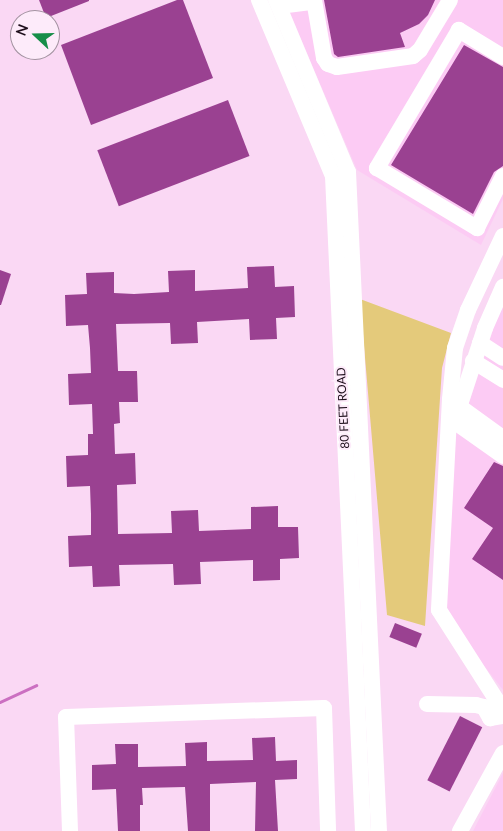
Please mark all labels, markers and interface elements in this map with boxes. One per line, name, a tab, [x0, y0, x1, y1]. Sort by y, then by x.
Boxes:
north arrow	[10, 10, 60, 60]
text: N	[12, 22, 31, 38]
street label: 80 FEET ROAD	[334, 367, 352, 449]

